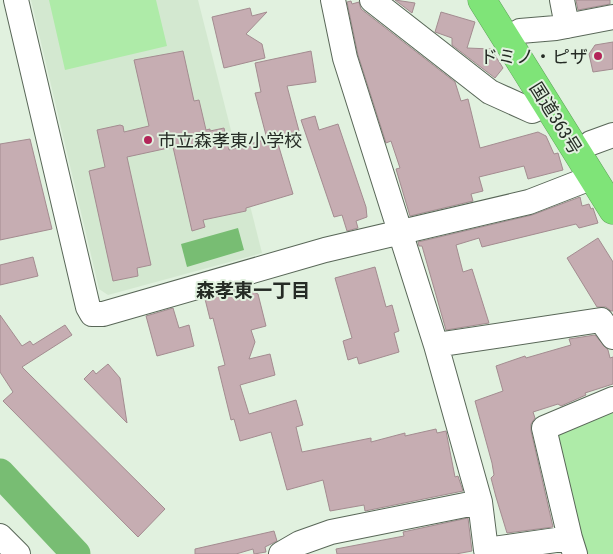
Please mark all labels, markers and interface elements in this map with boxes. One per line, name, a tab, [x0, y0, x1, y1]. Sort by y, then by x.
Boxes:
place label: ドミノ・ピザ	[480, 46, 588, 67]
marker: ドミノ・ピザ	[592, 50, 604, 62]
street label: 国道363号	[526, 78, 586, 158]
place label: 市立森孝東小学校	[158, 130, 302, 151]
marker: 市立森孝東小学校	[142, 134, 154, 146]
district label: 森孝東一丁目	[196, 279, 310, 302]

